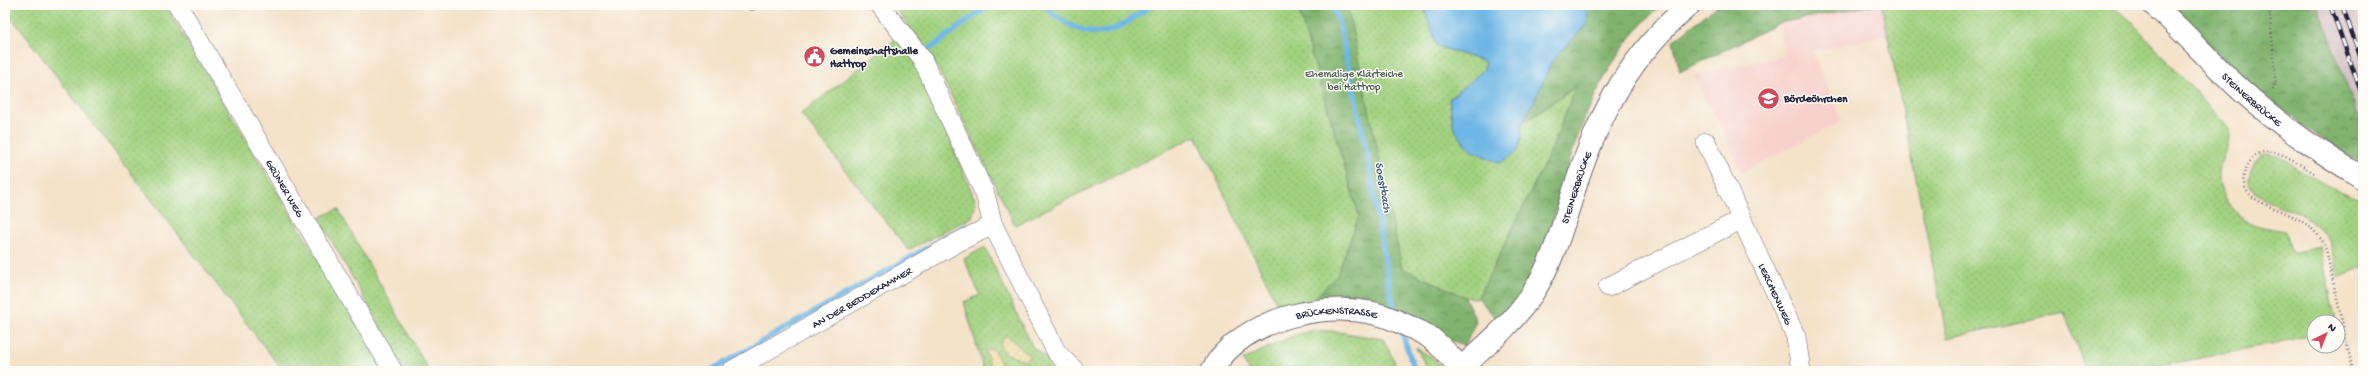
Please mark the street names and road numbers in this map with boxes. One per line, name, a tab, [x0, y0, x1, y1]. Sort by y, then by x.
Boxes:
street label: STEINERBRÜCKE	[2218, 71, 2284, 130]
street label: STEINERBRÜCKE	[1560, 149, 1596, 226]
street label: GRÜNER WEG	[262, 158, 306, 221]
street label: LERCHENWEG	[1755, 262, 1794, 328]
street label: AN DER BEDDEKAMMER	[810, 265, 915, 332]
street label: BRÜCKENSTRASSE	[1294, 306, 1379, 323]

